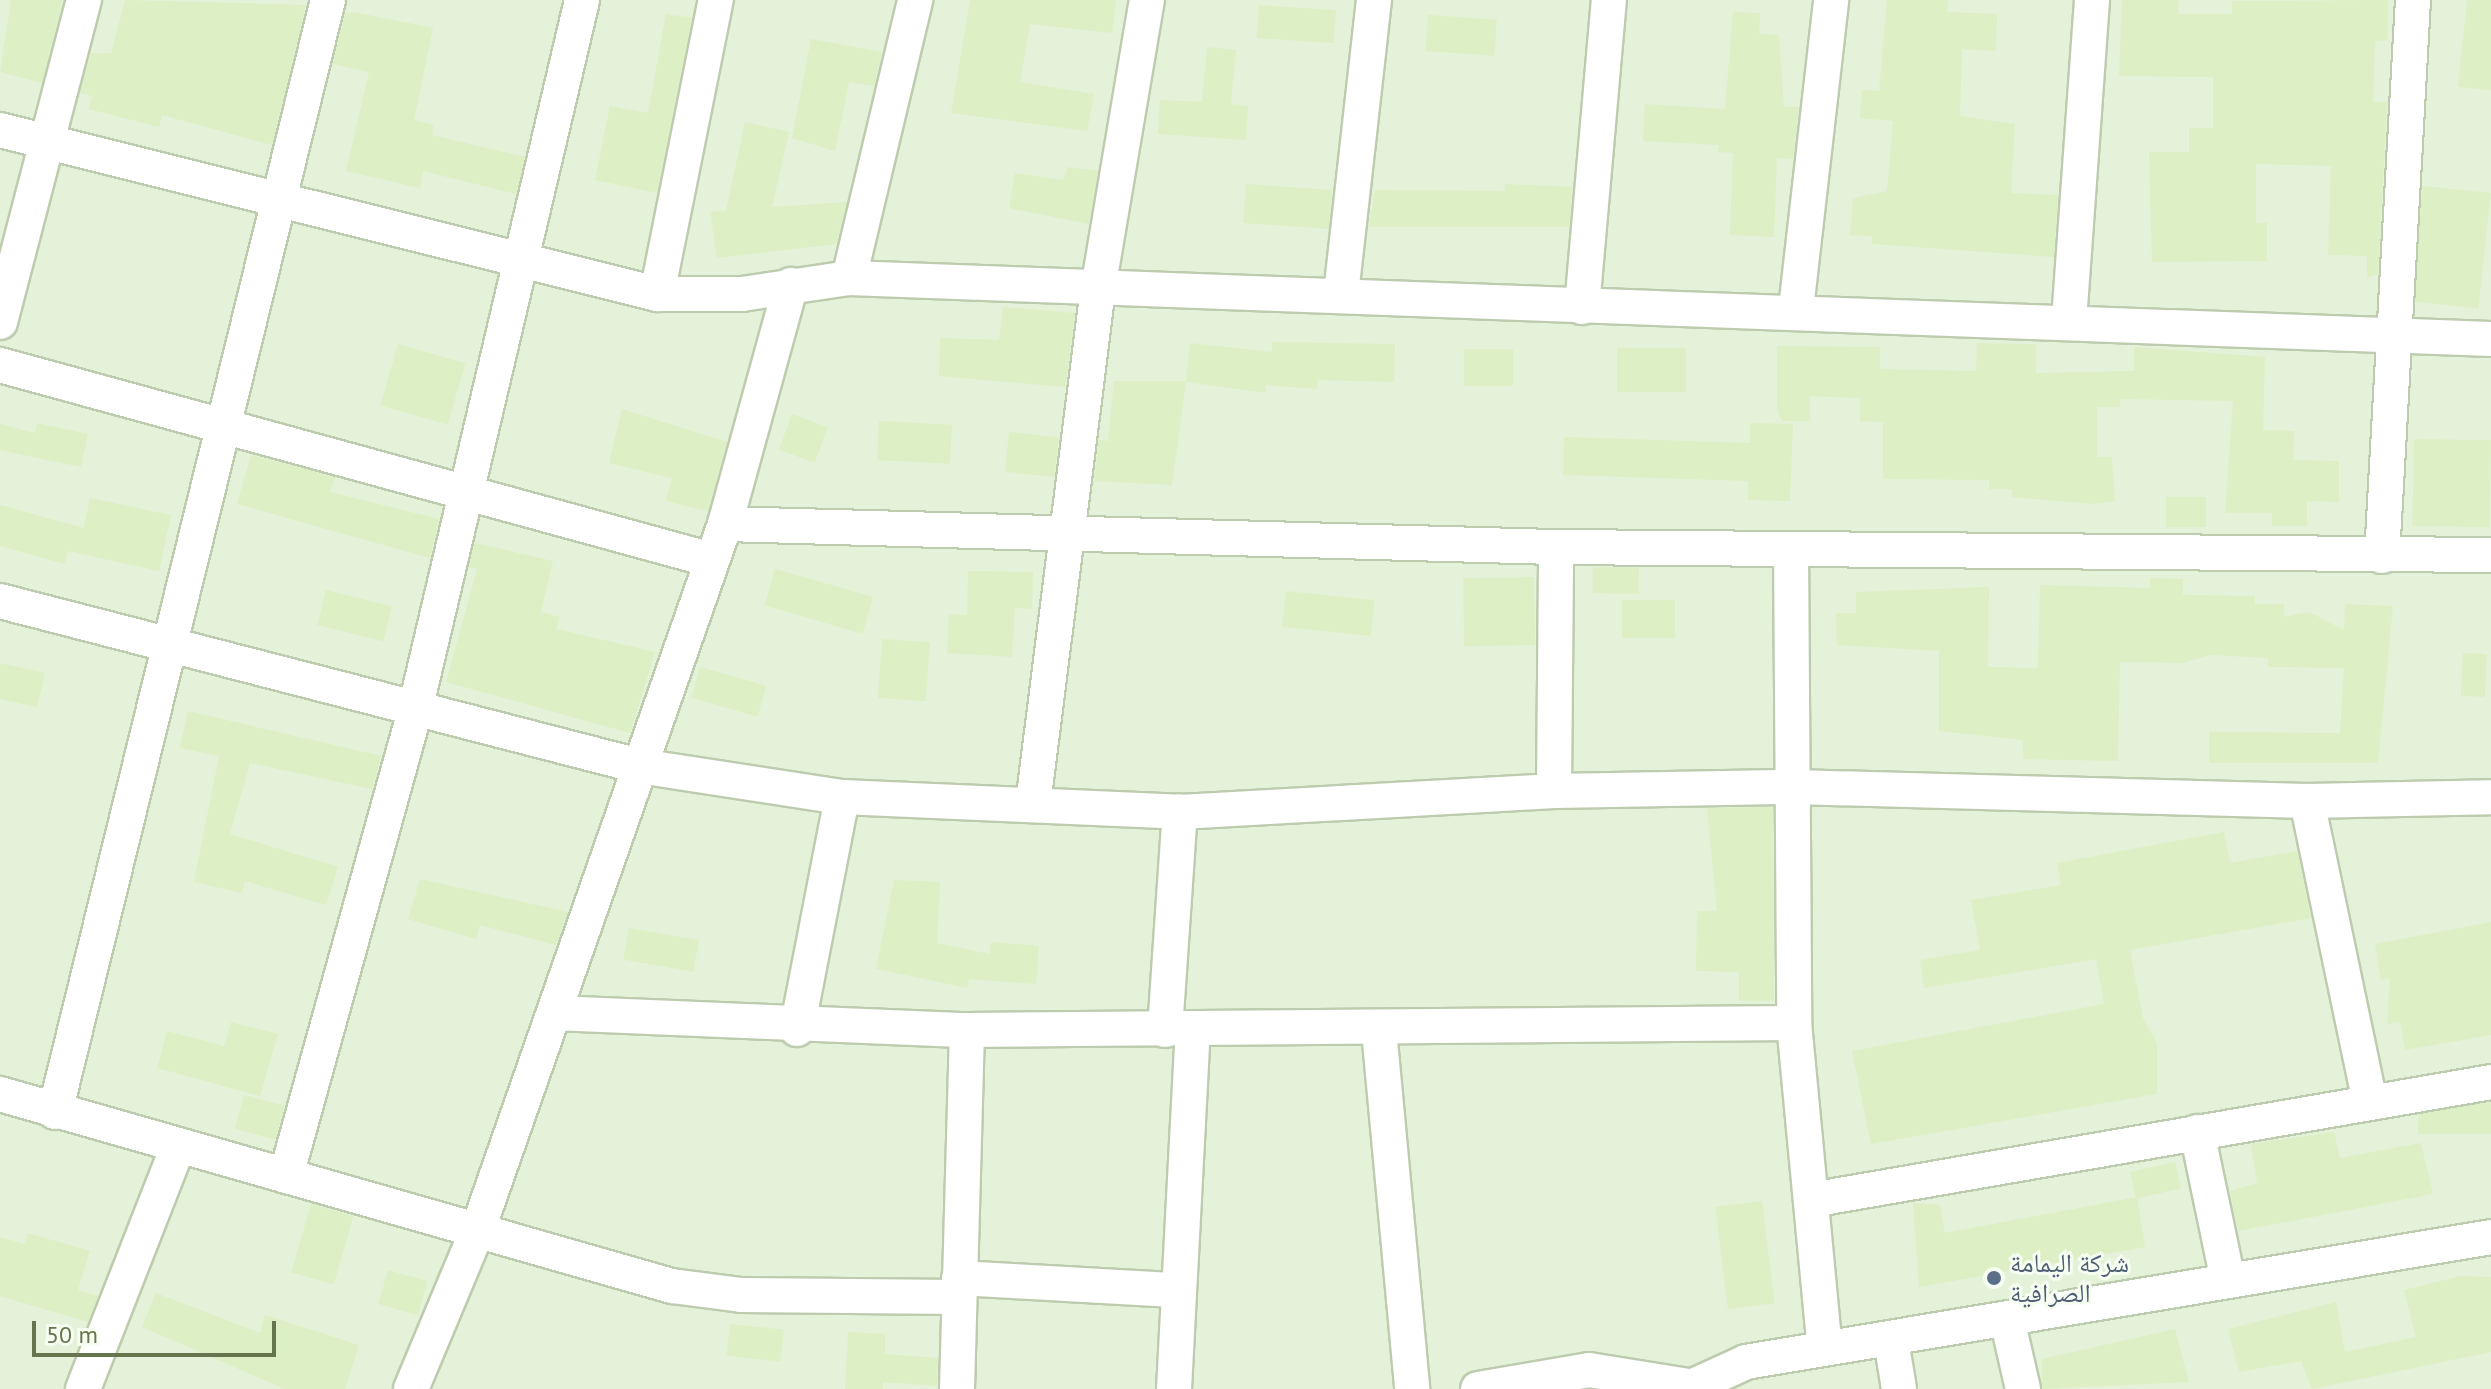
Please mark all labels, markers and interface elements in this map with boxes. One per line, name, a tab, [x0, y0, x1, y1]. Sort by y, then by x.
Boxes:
place label: شركة اليمامة الصرافية	[2010, 1247, 2129, 1308]
marker: شركة اليمامة الصرافية	[1985, 1269, 2003, 1287]
scale bar	[36, 1305, 280, 1355]
text: 50 m	[46, 1319, 98, 1350]

